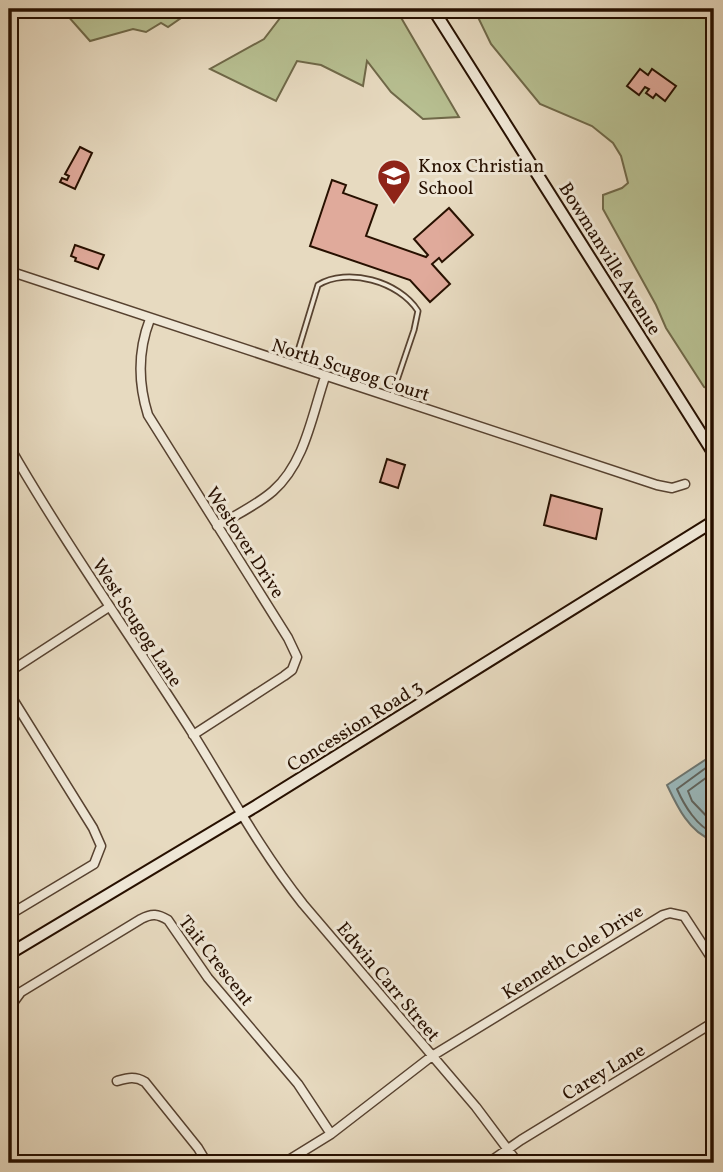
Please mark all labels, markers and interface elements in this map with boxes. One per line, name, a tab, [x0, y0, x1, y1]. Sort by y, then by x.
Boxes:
place label: Knox Christian School	[418, 154, 544, 202]
school or university icon: Knox Christian School	[375, 157, 413, 206]
street label: Bowmanville Avenue	[552, 178, 667, 340]
street label: North Scugog Court	[268, 333, 433, 409]
street label: Westover Drive	[199, 482, 290, 604]
street label: West Scugog Lane	[85, 554, 188, 692]
street label: Concession Road 3	[282, 675, 428, 779]
street label: Kenneth Cole Drive	[498, 899, 649, 1007]
street label: Tait Crescent	[172, 910, 259, 1012]
street label: Edwin Carr Street	[330, 917, 446, 1048]
street label: Carey Lane	[558, 1038, 650, 1108]

